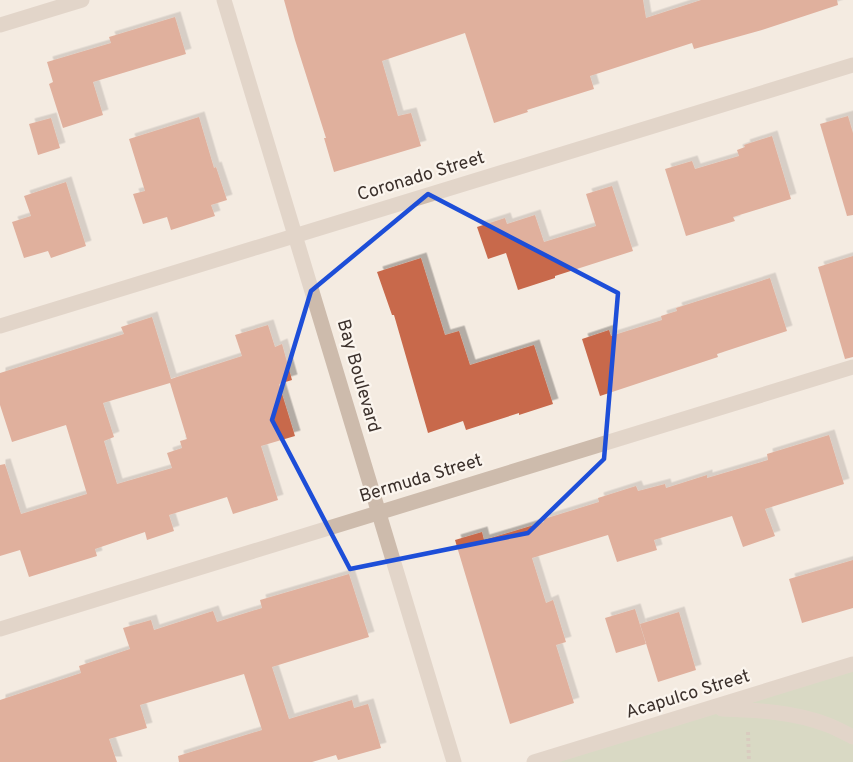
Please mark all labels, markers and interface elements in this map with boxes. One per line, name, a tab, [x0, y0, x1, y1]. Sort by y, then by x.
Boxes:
street label: Coronado Street	[354, 147, 488, 207]
street label: Bay Boulevard	[331, 317, 385, 435]
street label: Bermuda Street	[357, 449, 485, 509]
street label: Acapulco Street	[623, 665, 753, 725]

